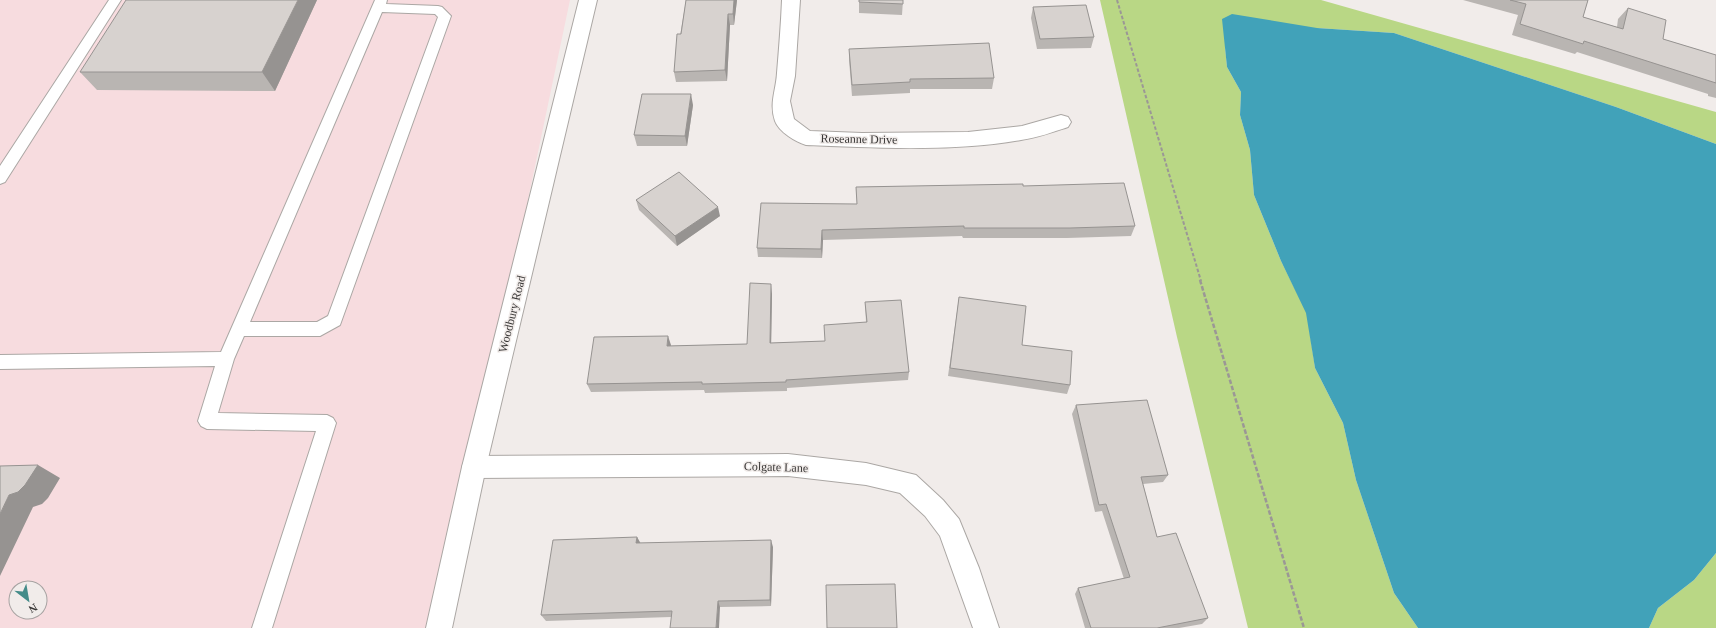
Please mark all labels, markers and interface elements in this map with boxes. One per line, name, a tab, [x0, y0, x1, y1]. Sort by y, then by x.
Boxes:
street label: Roseanne Drive	[820, 131, 898, 147]
street label: Woodbury Road	[496, 274, 528, 354]
street label: Colgate Lane	[744, 459, 808, 475]
north arrow	[8, 580, 48, 620]
text: N	[27, 601, 40, 616]

